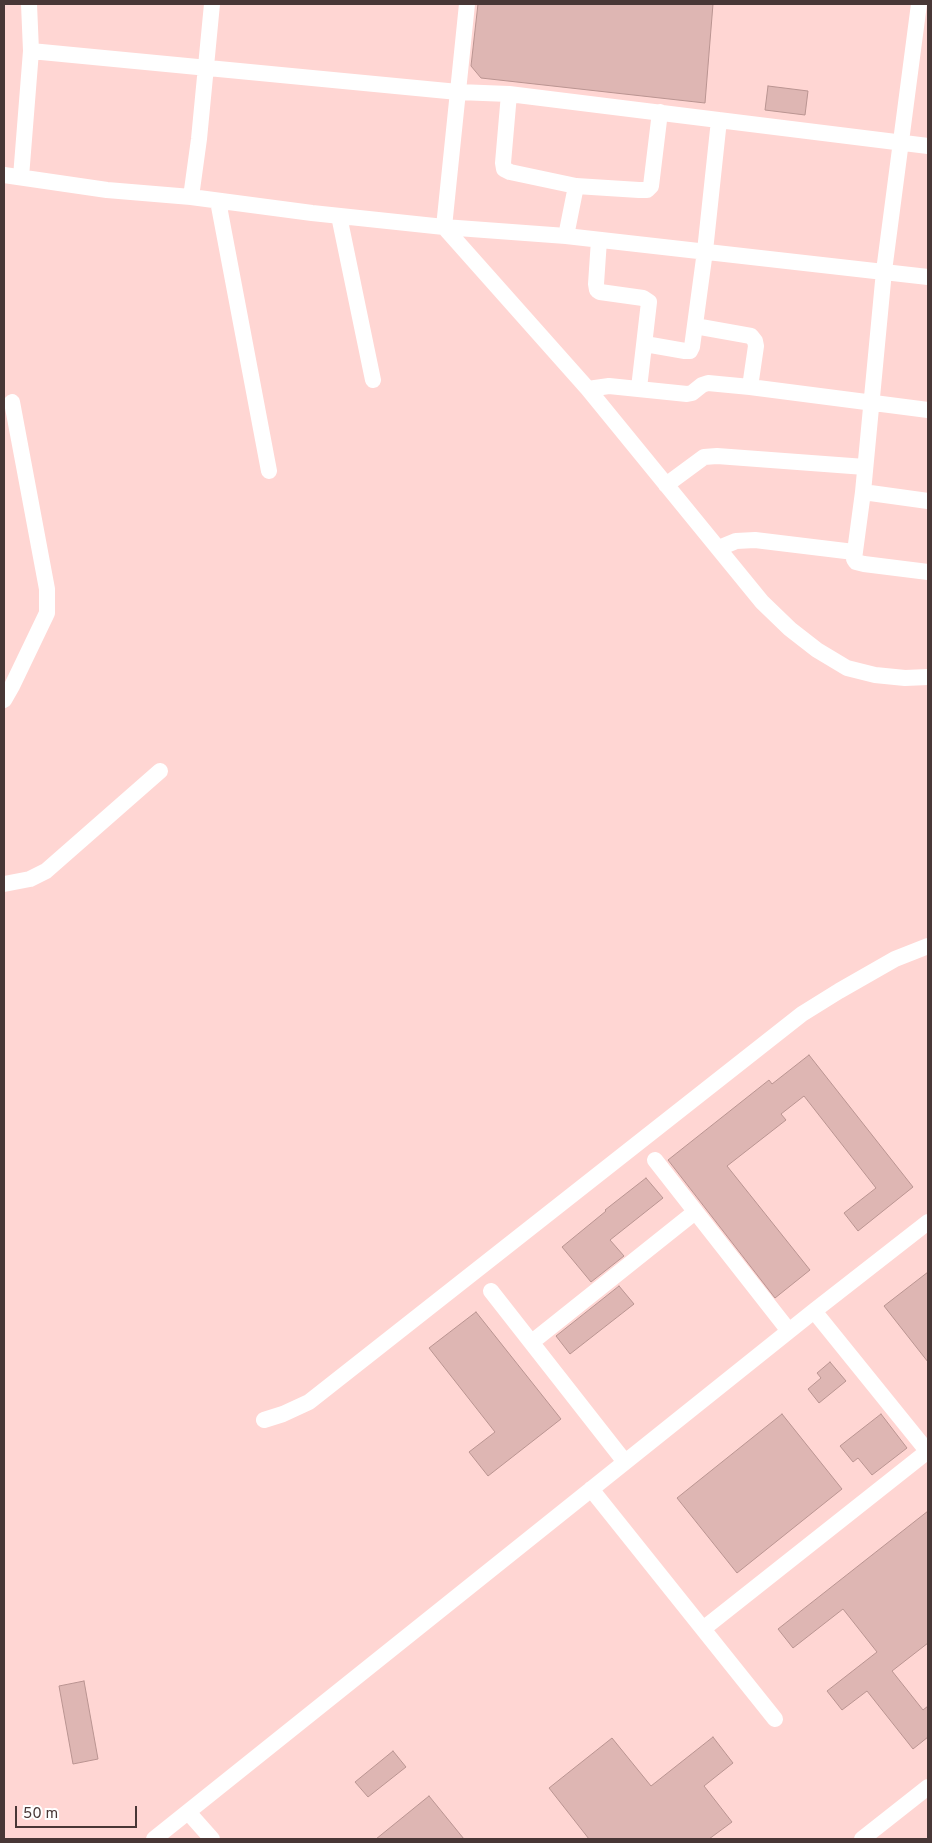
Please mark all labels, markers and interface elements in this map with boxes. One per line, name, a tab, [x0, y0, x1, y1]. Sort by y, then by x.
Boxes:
scale bar	[18, 1796, 140, 1828]
text: 50 m	[23, 1805, 58, 1824]

